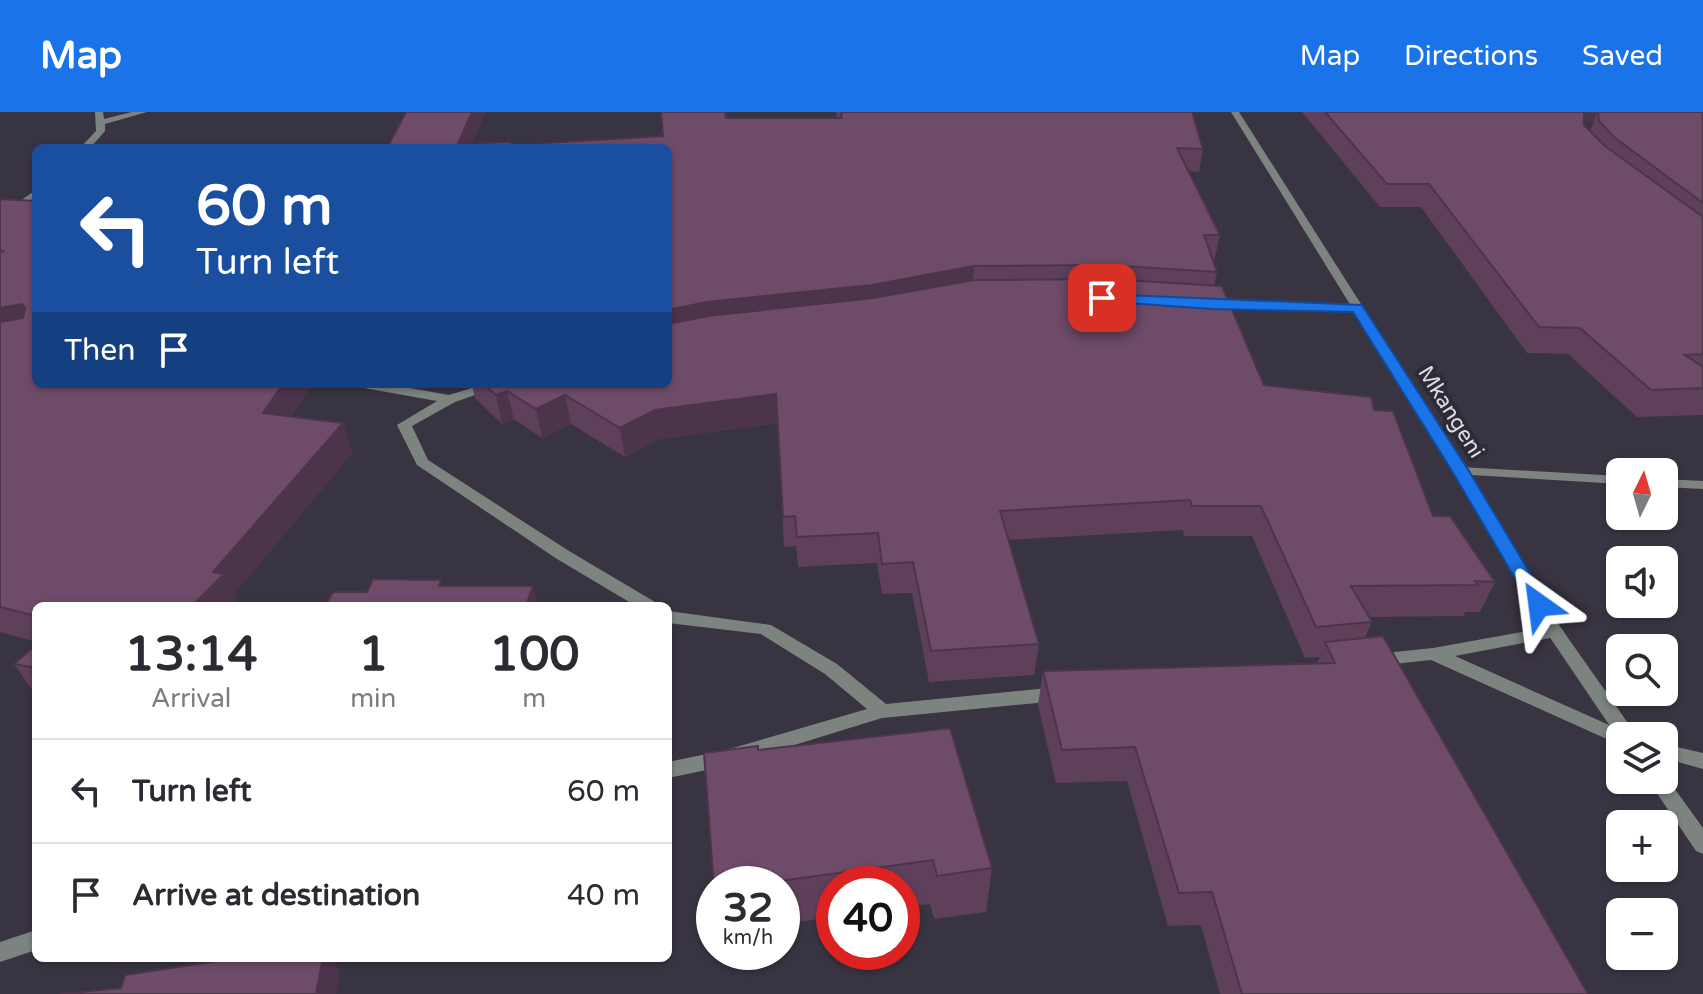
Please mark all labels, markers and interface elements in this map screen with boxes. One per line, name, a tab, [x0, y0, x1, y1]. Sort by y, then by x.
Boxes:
text: Map	[40, 33, 122, 79]
text: Map	[1300, 39, 1360, 73]
text: Directions	[1404, 39, 1538, 73]
text: Saved	[1582, 39, 1663, 73]
text: 60 m	[196, 173, 332, 240]
icon: left	[64, 176, 168, 280]
text: Turn left	[196, 241, 339, 284]
pin	[1068, 264, 1136, 332]
icon: arrive	[1080, 276, 1124, 320]
icon: arrive	[152, 328, 196, 372]
text: Then	[64, 332, 136, 369]
street label: Mkangeni	[1412, 361, 1490, 463]
north arrow	[1606, 458, 1678, 530]
map controls	[1606, 458, 1678, 970]
button: sound	[1606, 546, 1678, 618]
position arrow	[1497, 563, 1581, 647]
text: 13:14	[125, 626, 258, 684]
text: 1	[358, 626, 388, 684]
text: 100	[489, 626, 579, 684]
button: search	[1606, 634, 1678, 706]
text: Arrival	[151, 683, 231, 714]
text: min	[350, 683, 396, 714]
text: m	[522, 683, 546, 714]
button: layers	[1606, 722, 1678, 794]
icon: left	[64, 769, 108, 813]
text: Turn left	[132, 773, 251, 810]
text: 60 m	[567, 773, 640, 810]
button: +	[1606, 810, 1678, 882]
speed limit sign: 40	[816, 866, 920, 970]
icon: arrive	[64, 873, 108, 917]
text: Arrive at destination	[132, 877, 420, 914]
text: 40 m	[567, 877, 640, 914]
text: 32	[723, 884, 773, 932]
button: −	[1606, 898, 1678, 970]
text: km/h	[723, 926, 773, 950]

